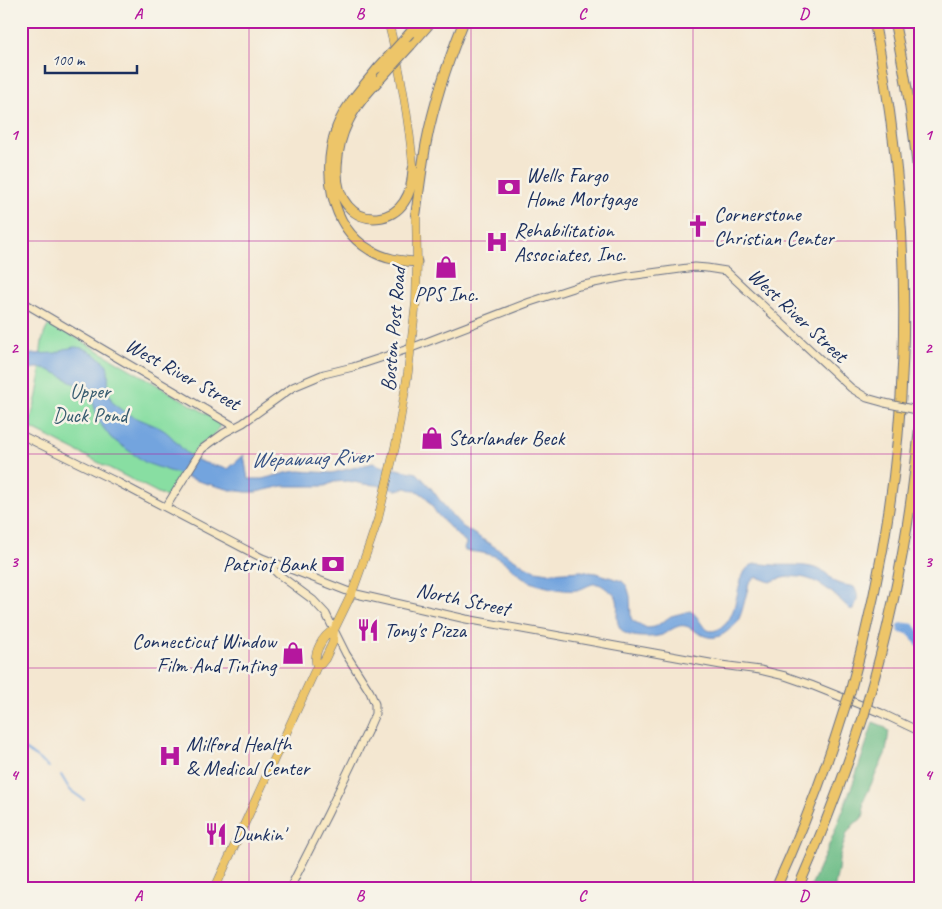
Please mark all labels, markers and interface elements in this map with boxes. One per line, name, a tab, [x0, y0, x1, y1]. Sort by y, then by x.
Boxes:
text: A	[134, 4, 144, 24]
text: B	[356, 4, 366, 24]
text: C	[578, 4, 588, 24]
text: D	[799, 4, 810, 24]
scale bar	[45, 42, 138, 74]
text: 100 m	[52, 51, 86, 70]
text: 1	[10, 125, 19, 145]
text: 1	[924, 125, 933, 145]
place label: Wells Fargo Home Mortgage	[526, 162, 638, 212]
bank icon: Wells Fargo Home Mortgage	[496, 174, 522, 200]
place label: Cornerstone Christian Center	[714, 201, 835, 251]
church icon: Cornerstone Christian Center	[685, 213, 711, 239]
place label: Rehabilitation Associates, Inc.	[514, 217, 627, 267]
hospital icon: Rehabilitation Associates, Inc.	[484, 229, 510, 255]
shop icon: PPS Inc.	[433, 254, 459, 280]
street label: West River Street	[743, 262, 855, 369]
street label: Boston Post Road	[375, 263, 412, 392]
place label: PPS Inc.	[414, 281, 479, 307]
street label: West River Street	[121, 332, 247, 417]
text: 2	[10, 338, 19, 358]
text: 2	[924, 338, 933, 358]
park label: Upper Duck Pond	[53, 378, 131, 428]
shop icon: Starlander Beck	[419, 425, 445, 451]
place label: Starlander Beck	[448, 425, 566, 451]
water label: Wepawaug River	[250, 442, 375, 474]
place label: Patriot Bank	[223, 551, 317, 577]
bank icon: Patriot Bank	[320, 551, 346, 577]
text: 3	[10, 552, 19, 572]
text: 3	[924, 552, 933, 572]
street label: North Street	[414, 576, 515, 622]
restaurant icon: Tony's Pizza	[355, 617, 381, 643]
place label: Tony's Pizza	[384, 617, 468, 643]
place label: Connecticut Window Film And Tinting	[132, 628, 278, 678]
shop icon: Connecticut Window Film And Tinting	[280, 640, 306, 666]
place label: Milford Health & Medical Center	[186, 731, 311, 781]
hospital icon: Milford Health & Medical Center	[157, 743, 183, 769]
text: 4	[10, 765, 19, 785]
text: 4	[924, 765, 933, 785]
restaurant icon: Dunkin'	[203, 821, 229, 847]
place label: Dunkin'	[232, 821, 289, 847]
text: A	[134, 886, 144, 906]
text: B	[356, 886, 366, 906]
text: C	[578, 886, 588, 906]
text: D	[799, 886, 810, 906]

